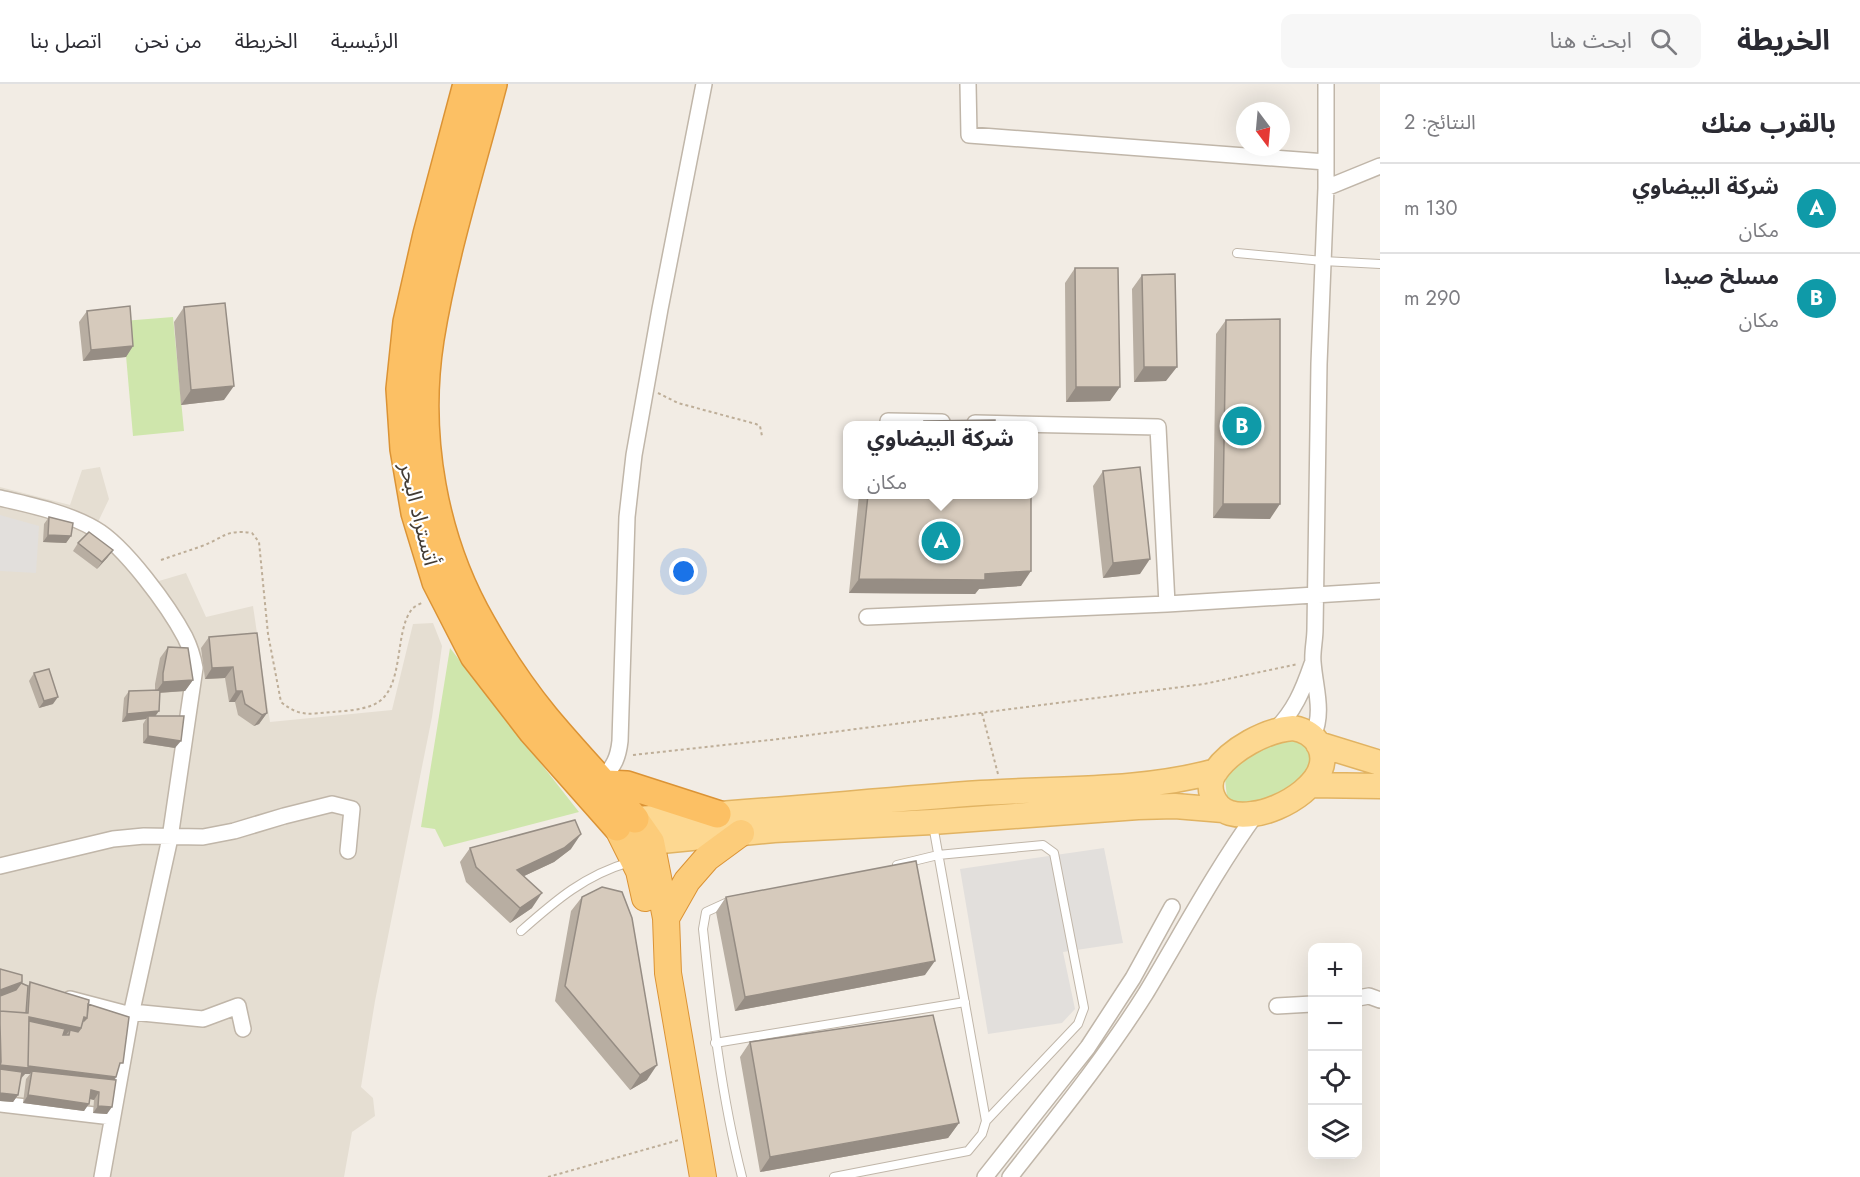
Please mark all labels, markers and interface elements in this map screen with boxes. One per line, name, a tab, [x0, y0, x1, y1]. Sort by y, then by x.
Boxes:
search box	[1281, 14, 1701, 68]
text: الخريطة	[1737, 20, 1830, 61]
text: ابحث هنا	[1550, 24, 1632, 56]
icon: search	[1647, 25, 1680, 58]
text: اتصل بنا	[30, 26, 102, 56]
text: من نحن	[135, 26, 202, 56]
text: الخريطة	[235, 26, 298, 56]
text: الرئيسية	[331, 26, 398, 56]
north arrow	[1236, 102, 1290, 156]
text: بالقرب منك	[1701, 104, 1836, 142]
text: النتائج: 2	[1404, 108, 1476, 137]
text: شركة البيضاوي	[1632, 170, 1779, 202]
text: 130 m	[1404, 194, 1458, 223]
text: A	[1809, 194, 1824, 223]
text: مكان	[1739, 216, 1779, 245]
text: مسلخ صيدا	[1664, 260, 1779, 292]
text: 290 m	[1404, 284, 1461, 313]
text: B	[1810, 284, 1823, 313]
text: مكان	[1739, 306, 1779, 335]
pin: B	[1222, 404, 1262, 448]
popup	[843, 421, 1038, 499]
text: شركة البيضاوي	[867, 422, 1014, 454]
street label: أتستراد البحر	[391, 458, 446, 569]
text: مكان	[867, 468, 907, 497]
pin: A	[922, 518, 960, 564]
your location	[669, 557, 698, 586]
map controls	[1308, 943, 1362, 1159]
button: +	[1308, 943, 1362, 997]
button: −	[1308, 997, 1362, 1051]
button: locate	[1308, 1051, 1362, 1105]
button: layers	[1308, 1105, 1362, 1159]

